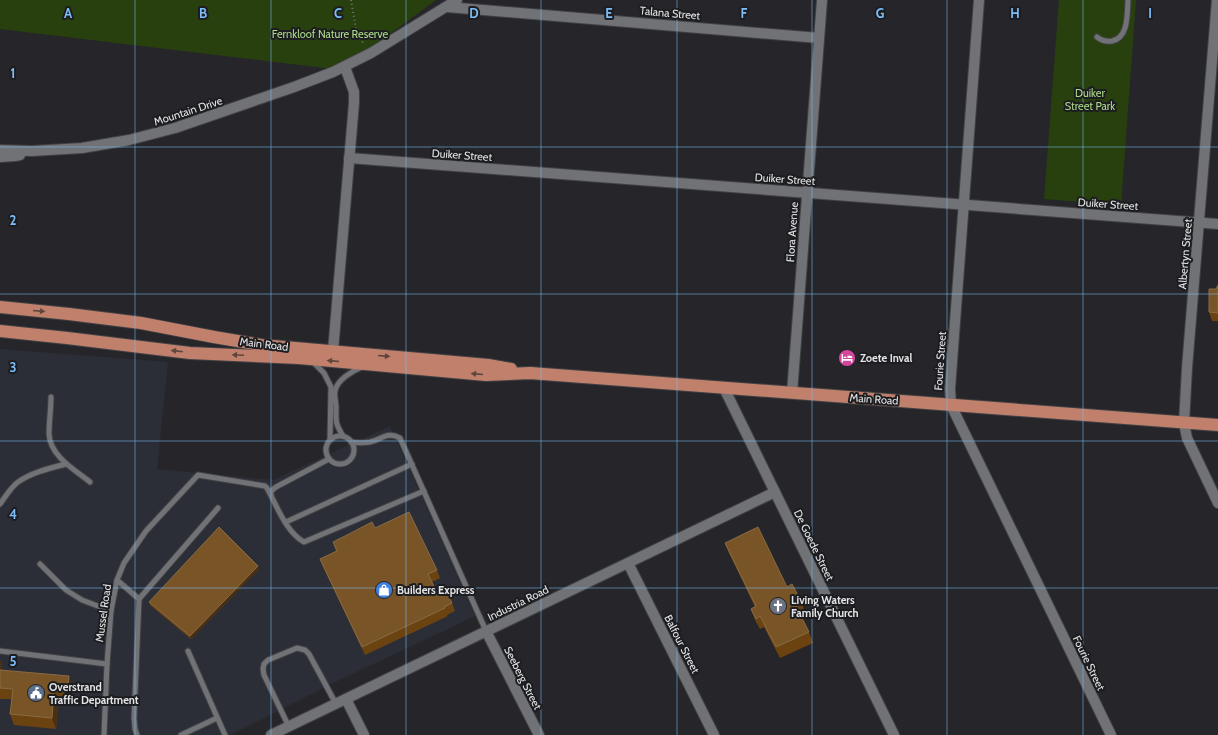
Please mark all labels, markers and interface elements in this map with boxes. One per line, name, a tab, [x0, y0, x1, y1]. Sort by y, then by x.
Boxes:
street label: Talana Street	[639, 3, 701, 23]
text: A	[64, 5, 73, 21]
text: B	[199, 5, 207, 21]
text: C	[334, 5, 342, 21]
text: D	[469, 5, 479, 21]
text: E	[605, 5, 613, 21]
text: F	[741, 5, 748, 21]
text: G	[876, 5, 885, 21]
text: H	[1010, 5, 1020, 21]
text: I	[1148, 5, 1152, 21]
park label: Fernkloof Nature Reserve	[272, 27, 389, 41]
text: 1	[11, 65, 15, 81]
park label: Duiker Street Park	[1065, 86, 1115, 113]
street label: Mountain Drive	[152, 93, 224, 129]
street label: Duiker Street	[431, 146, 493, 164]
street label: Duiker Street	[754, 170, 816, 188]
street label: Duiker Street	[1077, 195, 1139, 213]
street label: Flora Avenue	[783, 201, 801, 263]
text: 2	[10, 212, 17, 228]
street label: Albertyn Street	[1175, 218, 1195, 290]
one-way arrow	[33, 308, 45, 314]
street label: Fourie Street	[931, 331, 949, 391]
street label: Main Road	[239, 334, 289, 354]
one-way arrow	[171, 348, 183, 354]
hotel icon: Zoete Inval	[837, 348, 857, 368]
place label: Zoete Inval	[860, 351, 912, 365]
one-way arrow	[232, 352, 244, 359]
one-way arrow	[378, 352, 390, 359]
one-way arrow	[327, 358, 339, 365]
text: 3	[9, 359, 17, 375]
one-way arrow	[471, 371, 483, 378]
street label: Main Road	[849, 390, 899, 408]
text: 4	[9, 506, 17, 522]
street label: De Goede Street	[791, 507, 837, 583]
shop icon: Builders Express	[374, 580, 394, 600]
street label: Industria Road	[485, 582, 551, 624]
street label: Mussel Road	[92, 583, 114, 643]
place label: Builders Express	[397, 583, 475, 597]
place label: Living Waters Family Church	[791, 593, 859, 620]
church icon: Living Waters Family Church	[768, 596, 788, 616]
street label: Balfour Street	[661, 612, 703, 676]
street label: Fourie Street	[1070, 633, 1108, 693]
street label: Seeberg Street	[501, 644, 545, 712]
text: 5	[10, 653, 17, 669]
place label: Overstrand Traffic Department	[49, 680, 139, 707]
public building icon: Overstrand Traffic Department	[26, 683, 46, 703]

